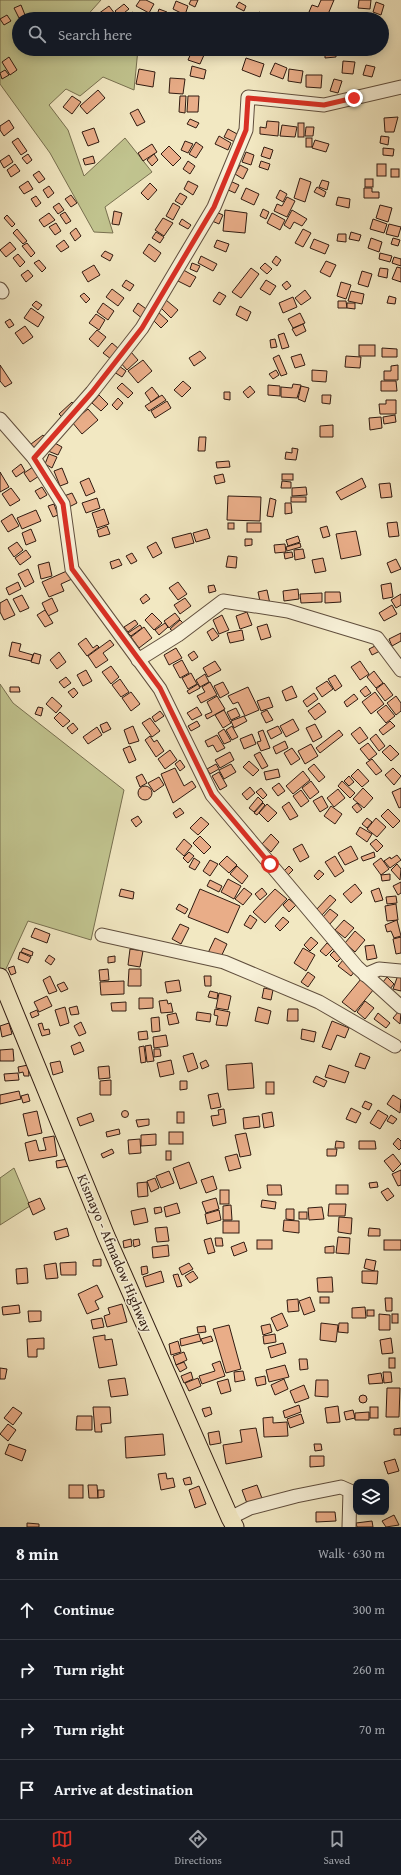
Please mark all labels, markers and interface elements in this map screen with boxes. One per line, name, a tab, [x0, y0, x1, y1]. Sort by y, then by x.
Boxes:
search box	[12, 12, 389, 56]
icon: search	[26, 23, 48, 45]
text: Search here	[58, 24, 132, 45]
route end	[345, 89, 363, 107]
route start	[261, 855, 279, 873]
street label: Kismayo - Afmadow Highway	[72, 1171, 158, 1335]
map controls	[353, 1479, 389, 1515]
button: layers	[353, 1479, 389, 1515]
text: 8 min	[16, 1541, 58, 1566]
text: Walk · 630 m	[318, 1544, 385, 1563]
icon: ahead	[16, 1599, 38, 1621]
text: Continue	[54, 1599, 115, 1620]
text: 300 m	[353, 1600, 385, 1619]
icon: right	[16, 1659, 38, 1681]
text: Turn right	[54, 1659, 125, 1680]
text: 260 m	[353, 1660, 385, 1679]
icon: right	[16, 1719, 38, 1741]
text: Turn right	[54, 1719, 125, 1740]
text: 70 m	[359, 1720, 385, 1739]
icon: arrive	[16, 1779, 38, 1801]
text: Arrive at destination	[54, 1779, 193, 1800]
tab: Map	[51, 1828, 73, 1868]
tab: Directions	[175, 1828, 222, 1868]
tab: Saved	[323, 1828, 350, 1868]

